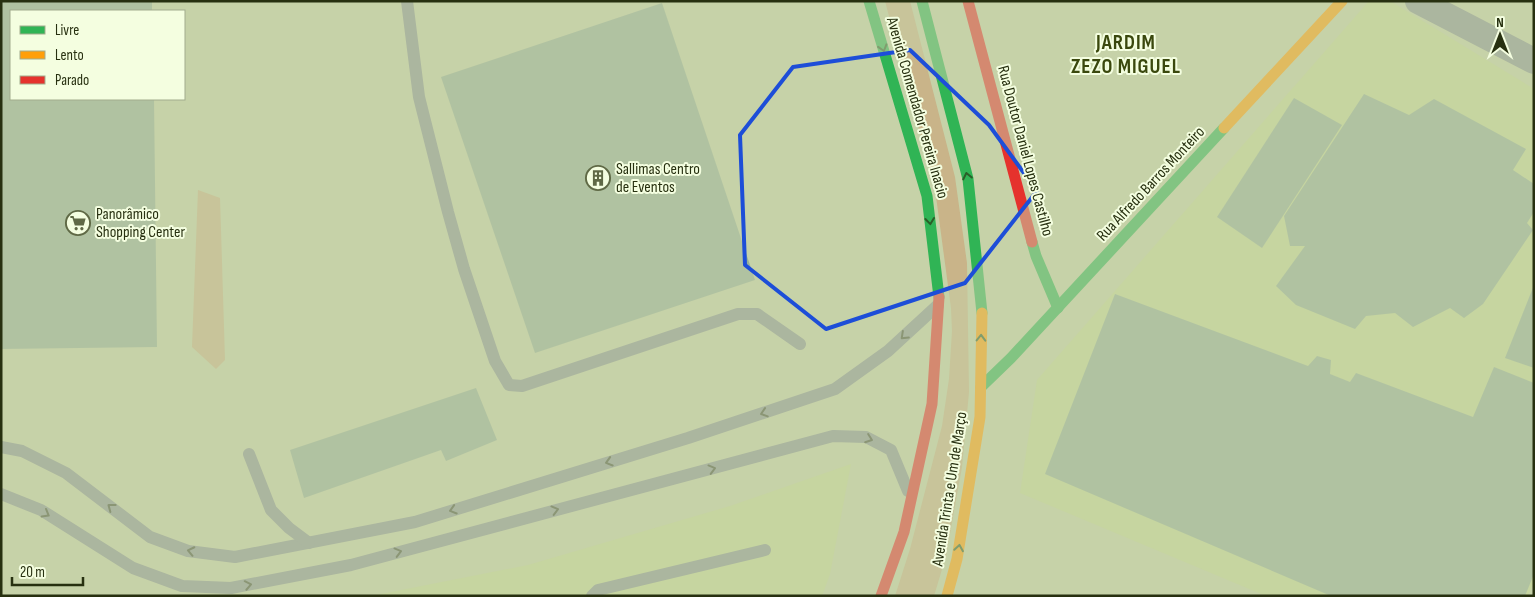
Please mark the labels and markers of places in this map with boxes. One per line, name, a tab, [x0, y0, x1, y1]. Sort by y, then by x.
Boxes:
place label: Sallimas Centro de Eventos	[616, 160, 700, 197]
building icon: Sallimas Centro de Eventos	[585, 165, 611, 191]
place label: Panorâmico Shopping Center	[96, 205, 186, 242]
supermarket icon: Panorâmico Shopping Center	[65, 210, 91, 236]

